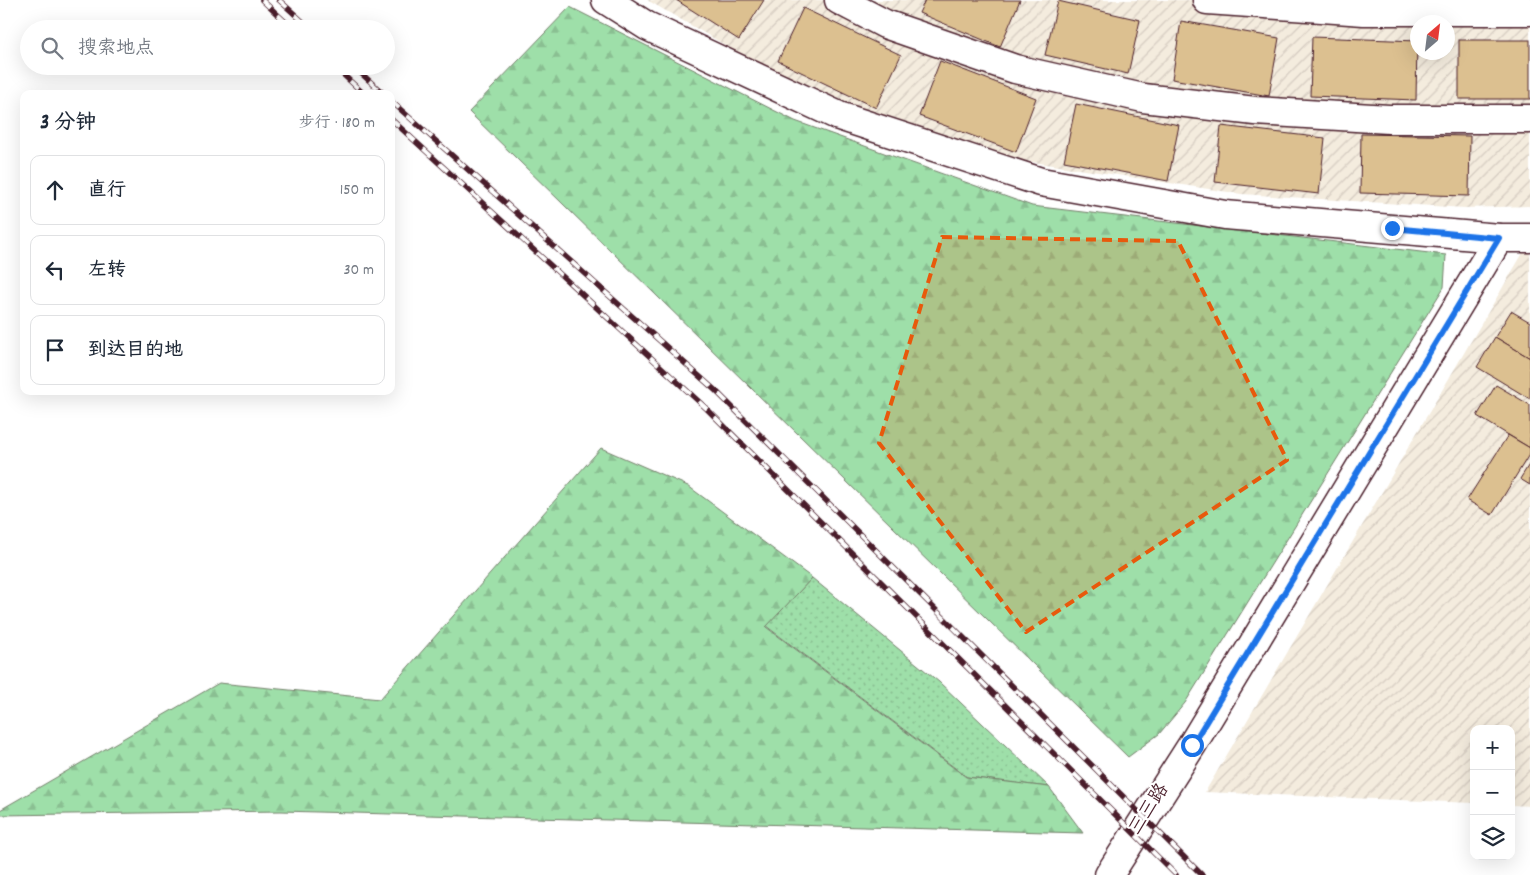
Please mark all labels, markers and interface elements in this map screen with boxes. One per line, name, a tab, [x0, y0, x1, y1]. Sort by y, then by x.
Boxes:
north arrow	[1410, 15, 1455, 60]
search box	[20, 20, 395, 75]
icon: search	[38, 34, 66, 62]
text: 搜索地点	[78, 36, 154, 63]
text: 3 分钟	[40, 109, 96, 139]
text: 步行 · 180 m	[299, 112, 375, 135]
icon: ahead	[41, 176, 69, 204]
text: 直行	[88, 178, 126, 205]
text: 150 m	[340, 179, 374, 202]
route end	[1381, 217, 1404, 240]
icon: left	[41, 256, 69, 284]
text: 左转	[88, 258, 126, 285]
text: 30 m	[344, 259, 374, 282]
icon: arrive	[41, 336, 69, 364]
text: 到达目的地	[88, 338, 183, 365]
map controls	[1470, 725, 1515, 860]
button: +	[1470, 725, 1515, 770]
route start	[1181, 734, 1204, 757]
button: −	[1470, 770, 1515, 815]
street label: 三三路	[1123, 779, 1177, 841]
button: layers	[1470, 815, 1515, 860]

